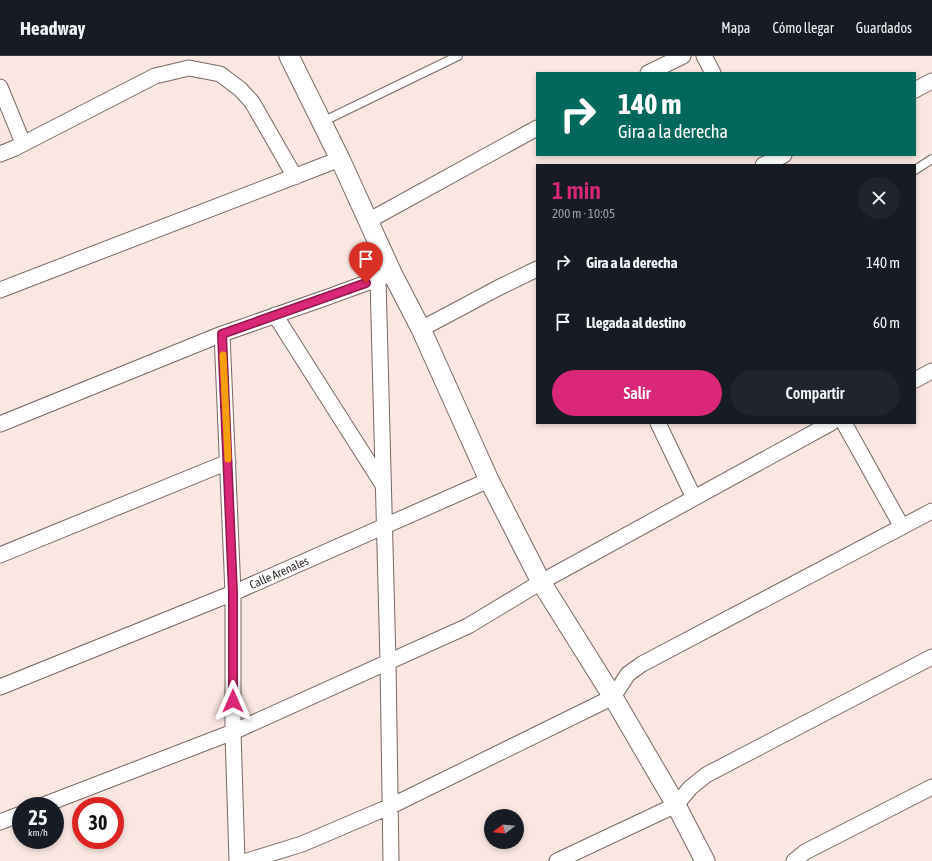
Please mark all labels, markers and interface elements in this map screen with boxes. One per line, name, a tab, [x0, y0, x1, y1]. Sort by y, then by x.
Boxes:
text: Headway	[20, 17, 85, 39]
text: Mapa	[721, 20, 750, 36]
text: Cómo llegar	[772, 20, 834, 36]
text: Guardados	[856, 20, 912, 36]
icon: right	[552, 88, 604, 140]
text: 140 m	[618, 88, 681, 120]
text: Gira a la derecha	[618, 121, 728, 142]
text: 1 min	[552, 177, 601, 204]
button: close	[858, 177, 900, 219]
text: 200 m · 10:05	[552, 206, 615, 221]
pin	[349, 242, 383, 283]
icon: arrive	[355, 248, 377, 270]
icon: right	[552, 251, 574, 273]
text: Gira a la derecha	[586, 254, 677, 271]
text: 140 m	[866, 254, 900, 271]
icon: arrive	[552, 311, 574, 333]
text: Llegada al destino	[586, 314, 686, 331]
text: 60 m	[873, 314, 900, 331]
button: Salir	[552, 370, 722, 416]
button: Compartir	[730, 370, 900, 416]
street label: Calle Arenales	[247, 554, 311, 592]
position arrow	[212, 680, 254, 722]
speed limit sign: 30	[72, 797, 124, 849]
text: 25	[29, 806, 47, 829]
north arrow	[484, 809, 524, 849]
map controls	[484, 809, 524, 849]
text: km/h	[28, 827, 48, 838]

